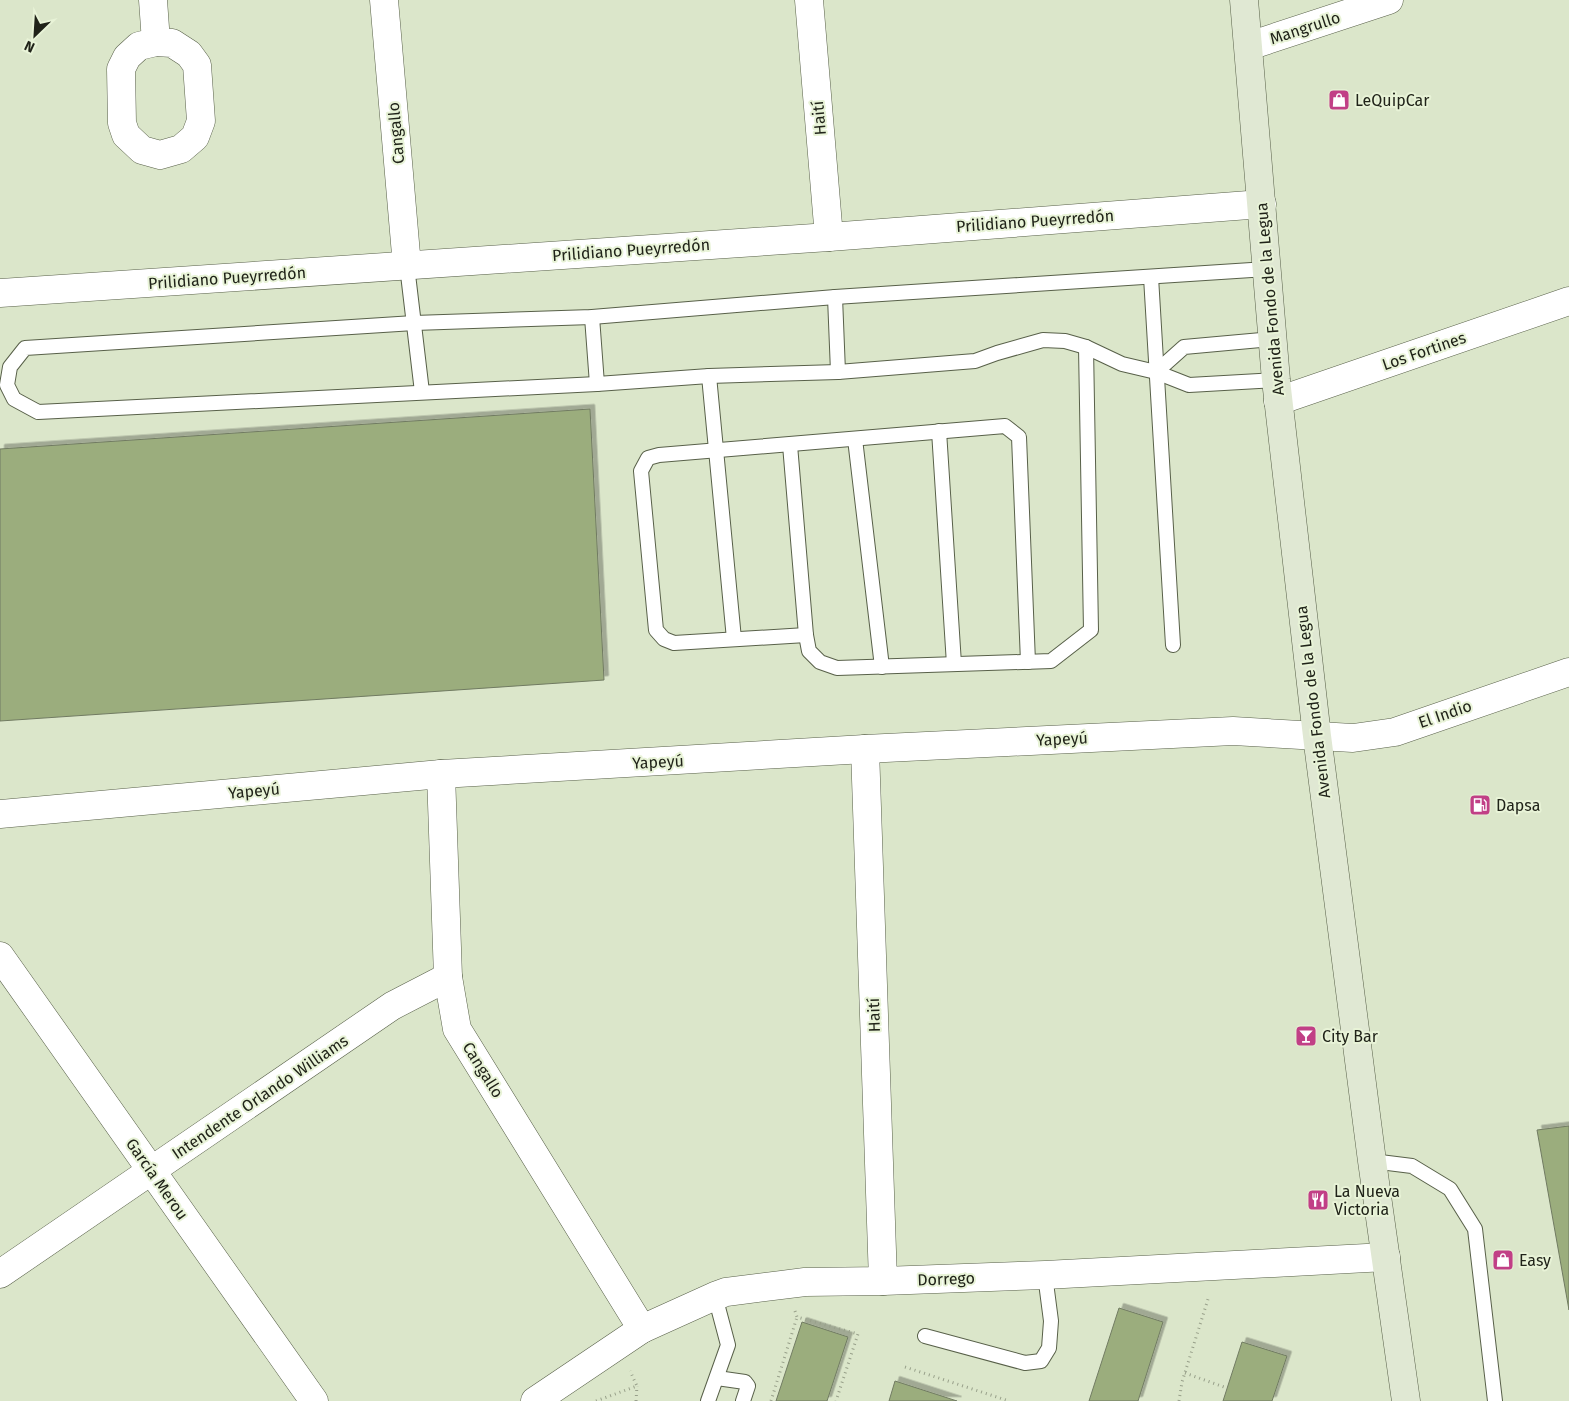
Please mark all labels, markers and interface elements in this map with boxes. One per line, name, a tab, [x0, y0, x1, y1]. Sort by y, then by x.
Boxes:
street label: Mangrullo	[1267, 8, 1343, 48]
north arrow	[10, 10, 60, 60]
text: N	[22, 37, 38, 56]
shop icon: LeQuipCar	[1327, 88, 1351, 112]
place label: LeQuipCar	[1355, 91, 1430, 110]
street label: Haití	[808, 100, 830, 136]
street label: Cangallo	[384, 101, 408, 165]
street label: Avenida Fondo de la Legua	[1252, 202, 1288, 396]
street label: Prilidiano Pueyrredón	[955, 206, 1115, 236]
street label: Prilidiano Pueyrredón	[551, 235, 711, 265]
street label: Prilidiano Pueyrredón	[147, 263, 307, 293]
street label: Los Fortines	[1380, 328, 1468, 374]
street label: Avenida Fondo de la Legua	[1292, 605, 1334, 799]
street label: El Indio	[1416, 696, 1474, 732]
street label: Yapeyú	[1036, 728, 1088, 750]
street label: Yapeyú	[632, 751, 684, 773]
street label: Yapeyú	[227, 779, 281, 803]
fuel station icon: Dapsa	[1468, 793, 1492, 817]
place label: Dapsa	[1496, 796, 1540, 815]
street label: Haití	[864, 997, 884, 1033]
bar icon: City Bar	[1294, 1024, 1318, 1048]
place label: City Bar	[1322, 1027, 1379, 1046]
street label: Intendente Orlando Williams	[168, 1031, 352, 1163]
street label: Cangallo	[458, 1039, 508, 1101]
street label: García Merou	[122, 1135, 192, 1223]
place label: La Nueva Victoria	[1334, 1182, 1400, 1219]
restaurant icon: La Nueva Victoria	[1306, 1188, 1330, 1212]
shop icon: Easy	[1491, 1248, 1515, 1272]
place label: Easy	[1519, 1251, 1551, 1270]
street label: Dorrego	[917, 1268, 975, 1290]

